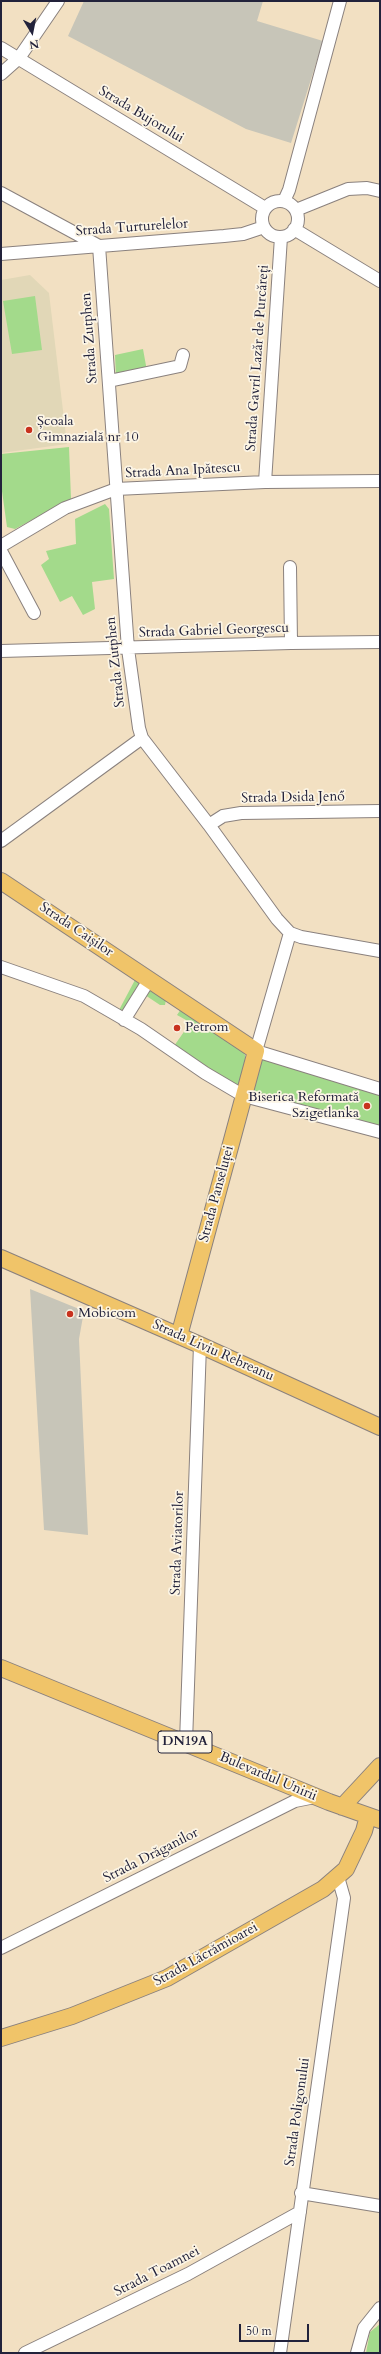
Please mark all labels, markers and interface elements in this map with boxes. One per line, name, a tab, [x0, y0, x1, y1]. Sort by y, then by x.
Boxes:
north arrow	[12, 12, 52, 52]
text: N	[28, 36, 40, 53]
street label: Strada Bujorului	[95, 83, 187, 147]
street label: Strada Turturelelor	[75, 216, 189, 240]
street label: Strada Gavril Lazăr de Purcăreți	[243, 264, 273, 452]
street label: Strada Zutphen	[78, 292, 102, 384]
place label: Școala Gimnazială nr 10	[37, 414, 139, 446]
marker: Școala Gimnazială nr 10	[24, 425, 34, 435]
street label: Strada Ana Ipătescu	[125, 460, 241, 482]
street label: Strada Zutphen	[103, 616, 129, 708]
street label: Strada Gabriel Georgescu	[139, 620, 289, 642]
street label: Strada Dsida Jenő	[241, 789, 345, 807]
street label: Strada Caișilor	[36, 899, 116, 961]
place label: Petrom	[185, 1020, 229, 1036]
marker: Petrom	[172, 1023, 182, 1033]
place label: Biserica Reformată Szigetlanka	[248, 1090, 359, 1122]
marker: Biserica Reformată Szigetlanka	[362, 1101, 372, 1111]
street label: Strada Panseluței	[196, 1144, 238, 1244]
place label: Mobicom	[78, 1306, 136, 1322]
marker: Mobicom	[65, 1309, 75, 1319]
street label: Strada Liviu Rebreanu	[150, 1317, 276, 1385]
street label: Strada Aviatorilor	[168, 1491, 188, 1595]
road number: DN19A	[158, 1731, 212, 1753]
street label: Bulevardul Unirii	[217, 1749, 319, 1805]
street label: Strada Drăganilor	[101, 1825, 201, 1887]
street label: Strada Lăcrămioarei	[151, 1919, 261, 1991]
street label: Strada Poligonului	[282, 2057, 314, 2167]
street label: Strada Toamnei	[111, 2243, 203, 2301]
scale bar	[241, 2316, 311, 2342]
text: 50 m	[246, 2323, 272, 2339]

